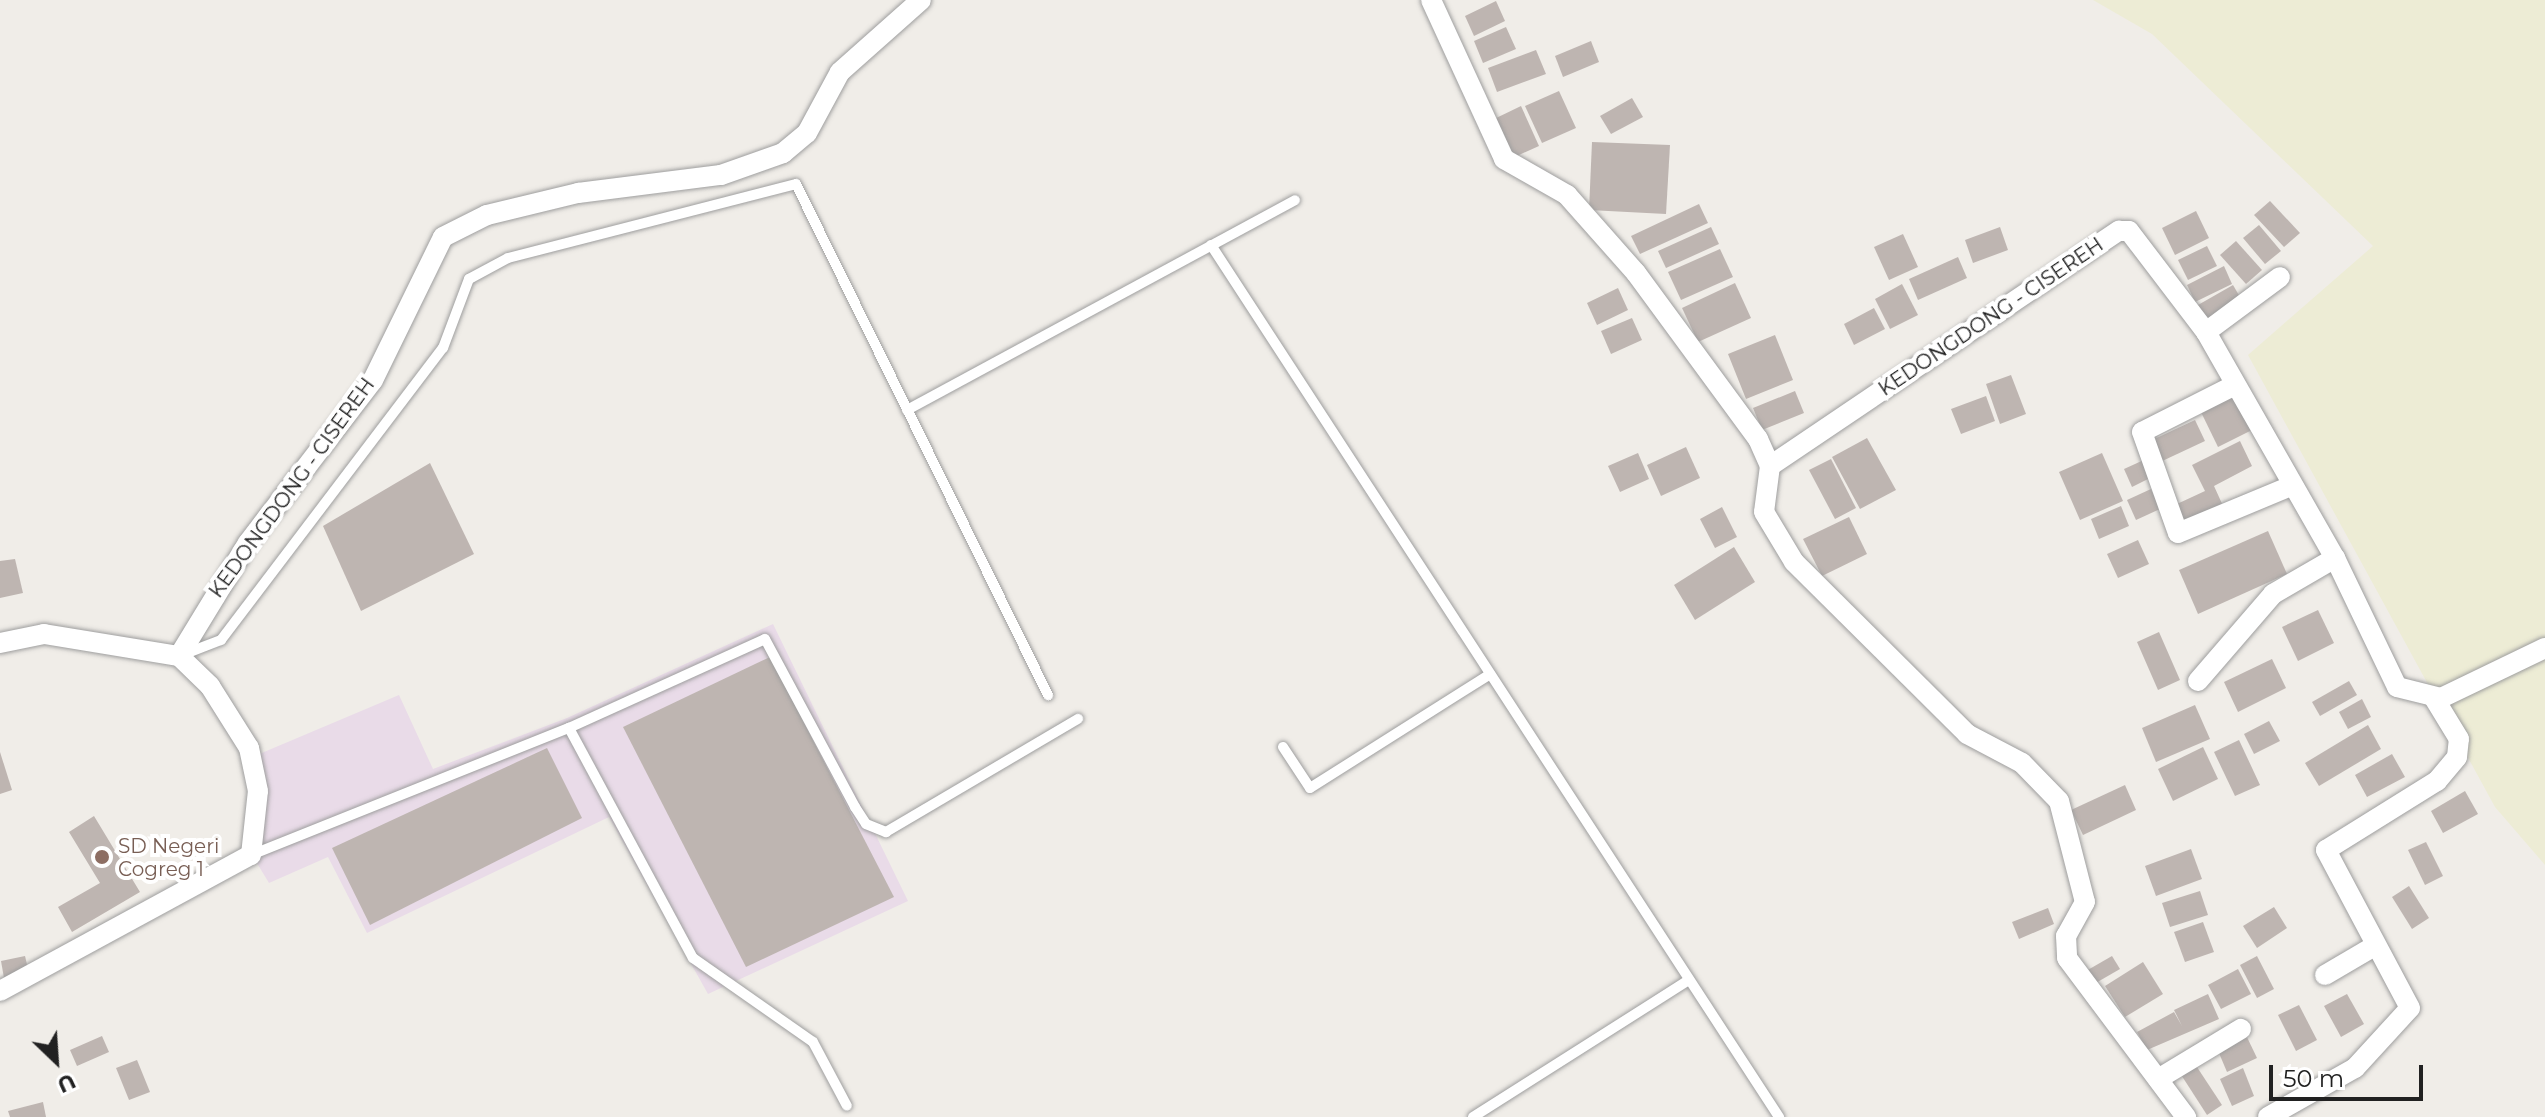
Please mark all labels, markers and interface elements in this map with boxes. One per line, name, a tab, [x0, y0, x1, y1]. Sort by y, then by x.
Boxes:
street label: KEDONGDONG - CISEREH	[1874, 233, 2108, 401]
street label: KEDONGDONG - CISEREH	[204, 373, 380, 603]
place label: SD Negeri Cogreg 1	[118, 834, 219, 881]
marker: SD Negeri Cogreg 1	[93, 848, 111, 866]
north arrow	[16, 1021, 96, 1101]
scale bar	[2273, 1049, 2427, 1099]
text: 50 m	[2283, 1064, 2344, 1093]
text: U	[53, 1067, 80, 1099]

